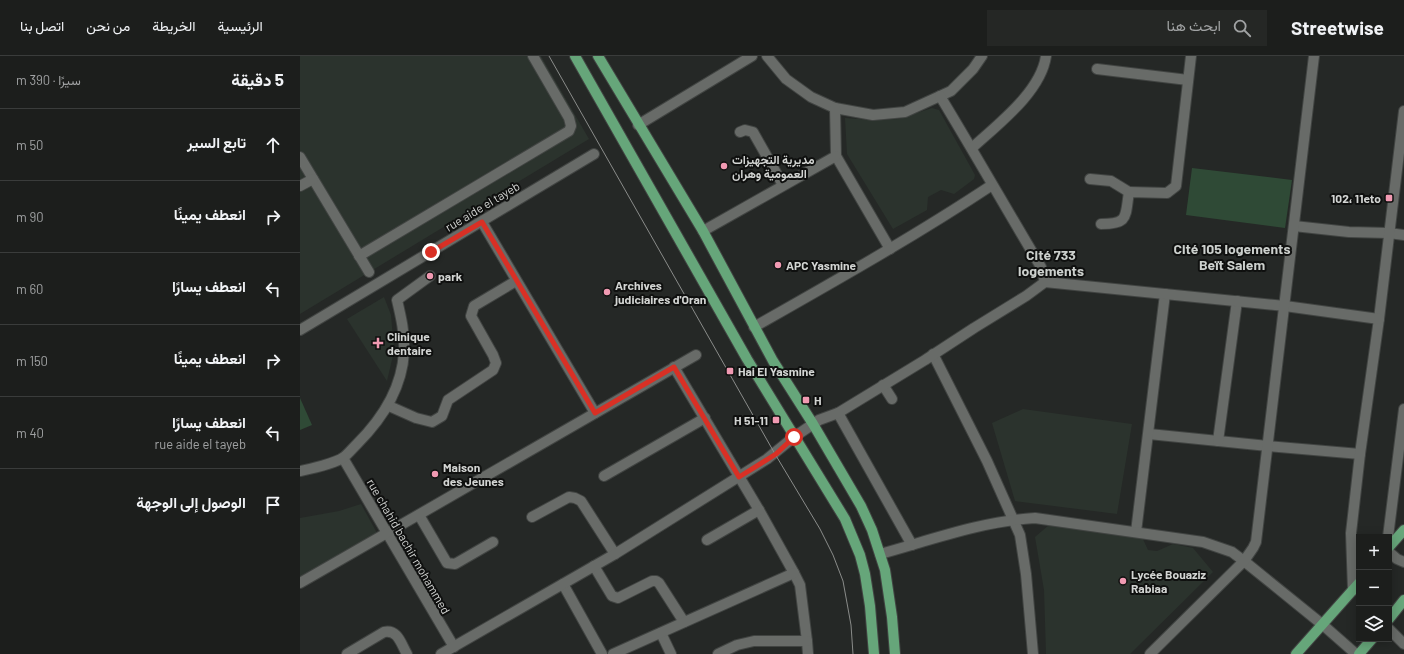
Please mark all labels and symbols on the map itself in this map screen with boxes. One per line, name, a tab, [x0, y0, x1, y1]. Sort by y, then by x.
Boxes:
place label: مديرية التجهيزات العمومية وهران	[732, 152, 815, 182]
marker: مديرية التجهيزات العمومية وهران	[719, 161, 729, 171]
street label: rue aide el tayeb	[442, 178, 522, 234]
place label: 102، 11eto	[1331, 191, 1381, 205]
marker: 102، 11eto	[1384, 193, 1394, 203]
district label: Cité 105 logements Beït Salem	[1174, 240, 1290, 273]
route end	[422, 243, 440, 261]
district label: Cité 733 logements	[1018, 246, 1084, 279]
place label: APC Yasmine	[786, 258, 856, 272]
marker: APC Yasmine	[773, 260, 783, 270]
place label: park	[438, 269, 463, 283]
marker: park	[425, 271, 435, 281]
place label: Archives judiciaires d'Oran	[614, 278, 706, 306]
marker: Archives judiciaires d'Oran	[602, 287, 612, 297]
place label: Clinique dentaire	[387, 329, 432, 357]
marker: Clinique dentaire	[372, 337, 384, 349]
place label: Hai El Yasmine	[738, 364, 815, 378]
marker: Hai El Yasmine	[725, 366, 735, 376]
place label: H	[814, 393, 822, 407]
marker: H	[801, 395, 811, 405]
place label: H 51-11	[734, 413, 768, 427]
marker: H 51-11	[771, 415, 781, 425]
route start	[785, 428, 803, 446]
place label: Maison des Jeunes	[443, 460, 504, 488]
marker: Maison des Jeunes	[430, 469, 440, 479]
street label: rue chahid bachir mohammed	[364, 476, 454, 616]
place label: Lycée Bouaziz Rabiaa	[1131, 567, 1207, 595]
marker: Lycée Bouaziz Rabiaa	[1118, 576, 1128, 586]

